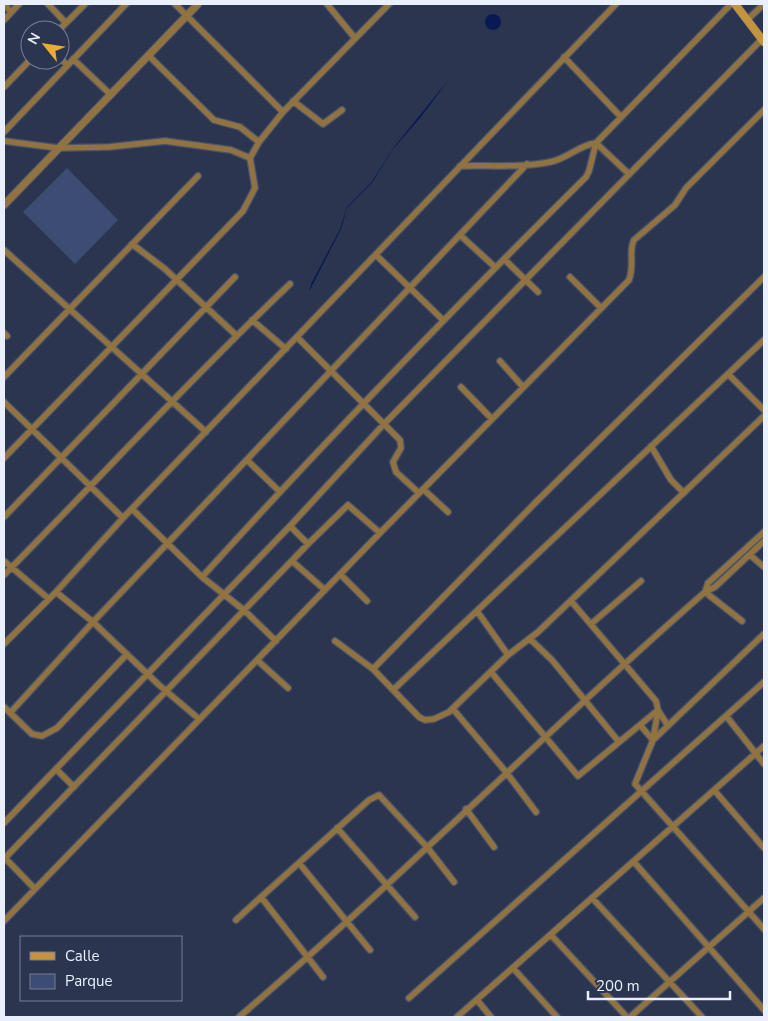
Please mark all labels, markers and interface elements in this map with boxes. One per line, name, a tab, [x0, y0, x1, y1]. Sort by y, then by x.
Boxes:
north arrow	[20, 20, 70, 70]
text: N	[23, 29, 45, 48]
legend	[20, 936, 182, 1001]
text: Calle	[65, 946, 100, 966]
scale bar	[588, 968, 730, 1000]
text: Parque	[65, 971, 113, 991]
text: 200 m	[596, 976, 640, 996]

